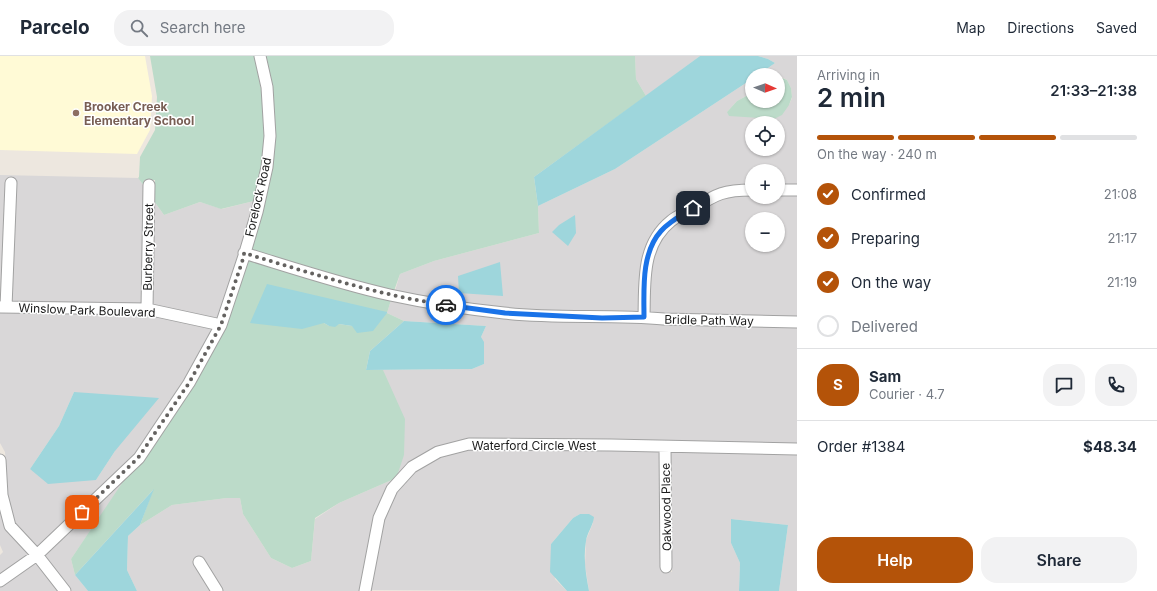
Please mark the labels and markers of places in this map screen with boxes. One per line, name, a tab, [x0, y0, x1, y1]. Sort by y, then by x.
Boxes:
place label: Brooker Creek Elementary School	[84, 99, 194, 128]
marker: Brooker Creek Elementary School	[71, 108, 81, 118]
pin	[676, 191, 710, 225]
pin	[65, 495, 99, 529]

